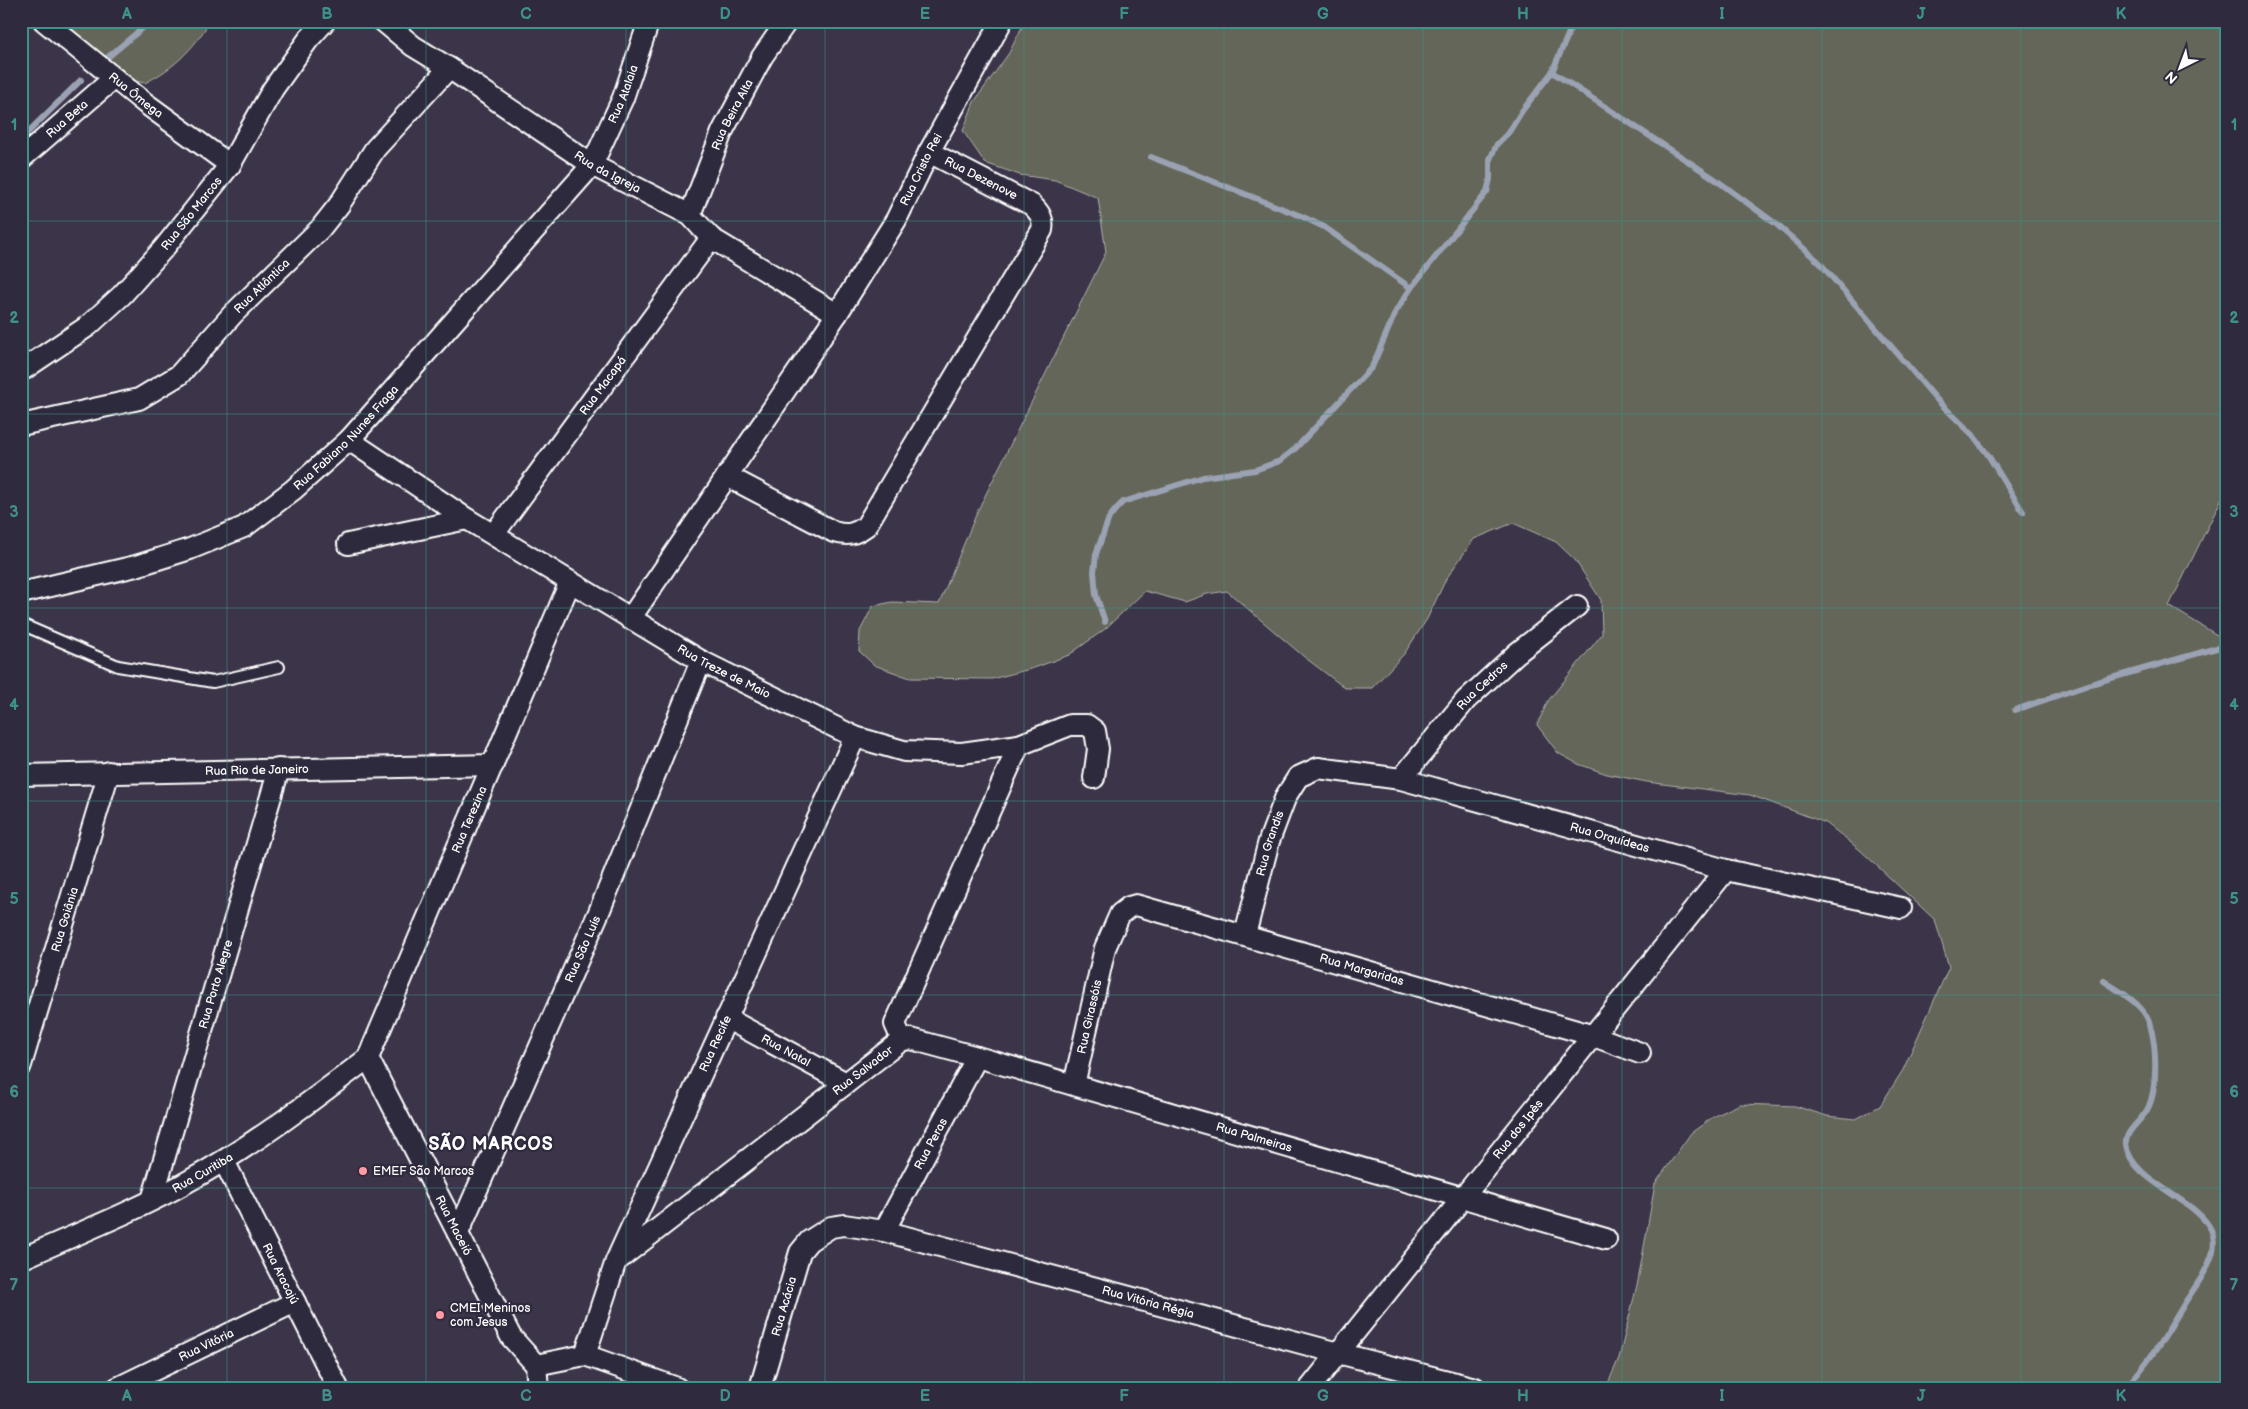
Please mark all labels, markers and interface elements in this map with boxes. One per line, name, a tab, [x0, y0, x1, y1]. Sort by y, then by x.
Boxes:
text: A	[121, 5, 132, 24]
text: B	[321, 5, 333, 24]
text: C	[520, 5, 532, 24]
text: D	[719, 5, 731, 24]
text: E	[920, 5, 930, 24]
text: F	[1119, 5, 1129, 24]
text: G	[1317, 5, 1329, 24]
text: H	[1517, 5, 1529, 24]
text: I	[1719, 5, 1725, 24]
text: J	[1917, 5, 1926, 24]
text: K	[2116, 5, 2127, 24]
north arrow	[2156, 42, 2206, 92]
street label: Rua Atalaia	[605, 63, 642, 126]
text: N	[2162, 67, 2181, 87]
street label: Rua Ômega	[105, 69, 166, 122]
street label: Rua Beira Alta	[709, 77, 757, 152]
street label: Rua Beta	[43, 97, 92, 142]
text: 1	[11, 116, 17, 135]
text: 1	[2231, 116, 2237, 135]
street label: Rua Cristo Rei	[897, 131, 946, 208]
street label: Rua da Igreja	[571, 148, 643, 197]
street label: Rua Dezenove	[942, 154, 1020, 203]
street label: Rua São Marcos	[158, 174, 226, 253]
street label: Rua Atlântica	[231, 256, 293, 317]
text: 2	[9, 309, 19, 328]
text: 2	[2229, 309, 2239, 328]
street label: Rua Macapá	[577, 353, 630, 418]
street label: Rua Fabiano Nunes Fraga	[291, 382, 402, 494]
text: 3	[9, 503, 19, 522]
text: 3	[2229, 503, 2239, 522]
street label: Rua Treze de Maio	[675, 641, 773, 702]
street label: Rua Cedros	[1454, 658, 1511, 713]
text: 4	[9, 696, 19, 715]
text: 4	[2229, 696, 2239, 715]
street label: Rua Rio de Janeiro	[205, 762, 309, 779]
street label: Rua Terezina	[449, 784, 491, 856]
street label: Rua Grandis	[1253, 809, 1288, 878]
street label: Rua Orquídeas	[1568, 820, 1651, 856]
street label: Rua Goiânia	[48, 885, 82, 954]
text: 5	[9, 890, 19, 909]
text: 5	[2229, 890, 2239, 909]
street label: Rua São Luís	[562, 914, 604, 985]
street label: Rua Porto Alegre	[196, 938, 236, 1031]
street label: Rua Margaridas	[1318, 951, 1405, 989]
street label: Rua Girassóis	[1074, 978, 1106, 1055]
street label: Rua Recife	[696, 1013, 735, 1074]
street label: Rua Natal	[758, 1031, 813, 1070]
street label: Rua Salvador	[830, 1042, 897, 1099]
text: 6	[9, 1083, 19, 1102]
text: 6	[2229, 1083, 2239, 1102]
street label: Rua dos Ipês	[1490, 1097, 1547, 1162]
street label: Rua Peras	[911, 1116, 951, 1172]
street label: Rua Palmeiras	[1214, 1120, 1294, 1156]
district label: SÃO MARCOS	[428, 1132, 554, 1155]
street label: Rua Curitiba	[170, 1150, 236, 1197]
place label: EMEF São Marcos	[373, 1164, 474, 1179]
marker: EMEF São Marcos	[357, 1165, 369, 1177]
street label: Rua Maceió	[432, 1193, 475, 1258]
street label: Rua Aracajú	[259, 1241, 302, 1307]
street label: Rua Acácia	[769, 1275, 800, 1338]
text: 7	[10, 1276, 19, 1295]
text: 7	[2230, 1276, 2239, 1295]
street label: Rua Vitória Régia	[1100, 1283, 1196, 1322]
place label: CMEI Meninos com Jesus	[450, 1301, 530, 1330]
marker: CMEI Meninos com Jesus	[434, 1309, 446, 1321]
street label: Rua Vitória	[176, 1326, 236, 1365]
text: A	[121, 1387, 132, 1406]
text: B	[321, 1387, 333, 1406]
text: C	[520, 1387, 532, 1406]
text: D	[719, 1387, 731, 1406]
text: E	[920, 1387, 930, 1406]
text: F	[1119, 1387, 1129, 1406]
text: G	[1317, 1387, 1329, 1406]
text: H	[1517, 1387, 1529, 1406]
text: I	[1719, 1387, 1725, 1406]
text: J	[1917, 1387, 1926, 1406]
text: K	[2116, 1387, 2127, 1406]

